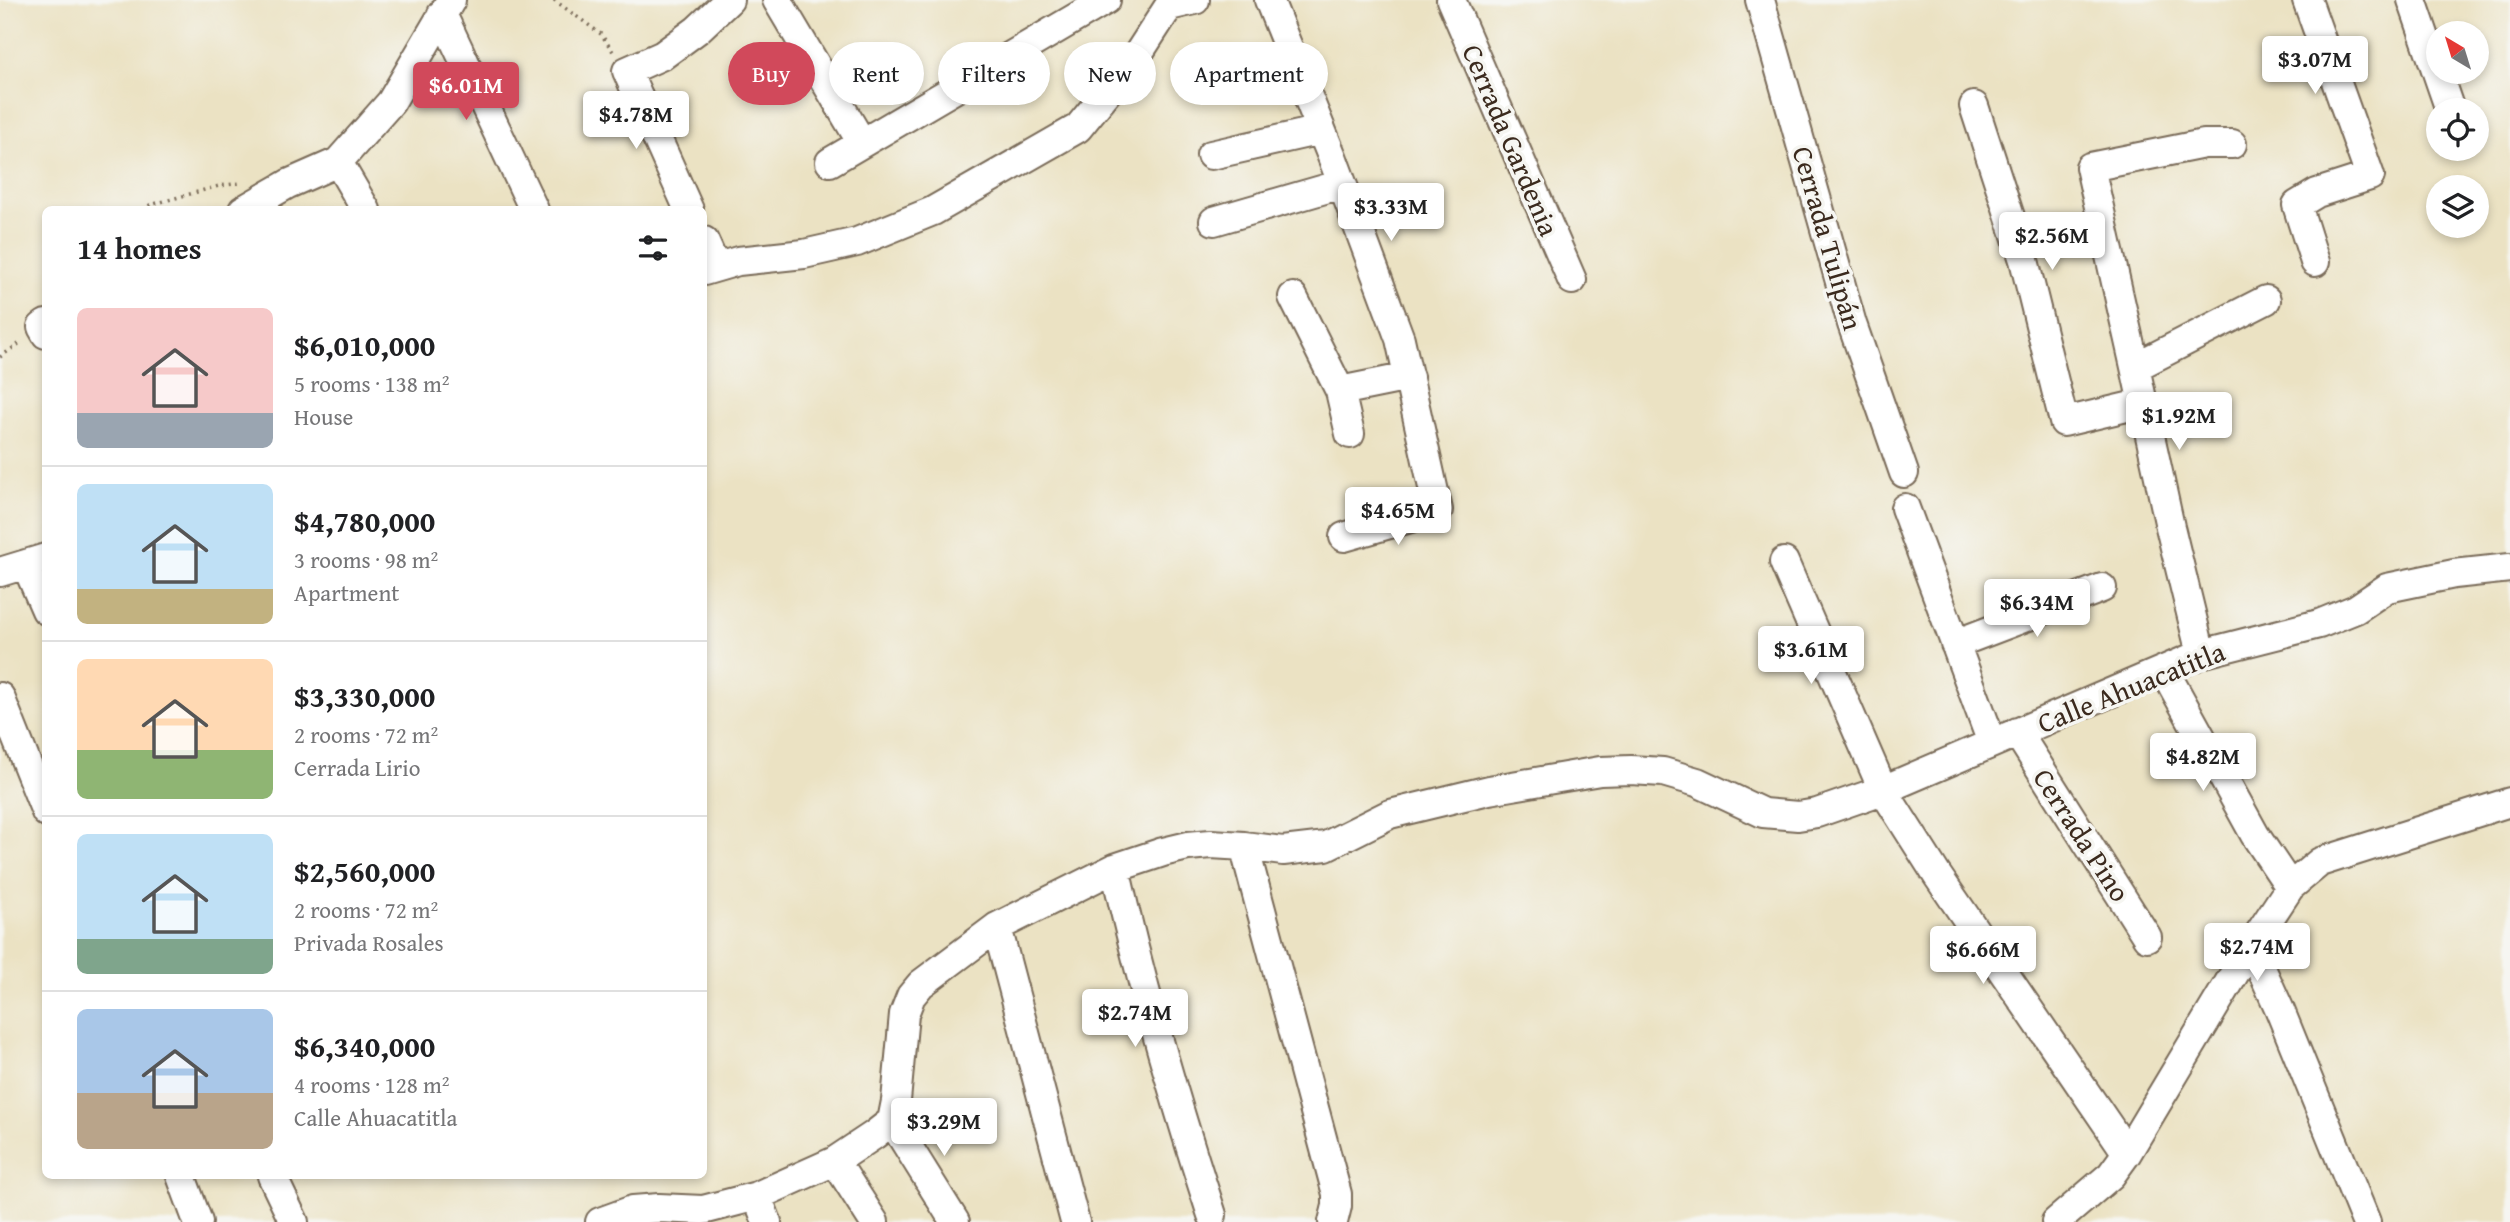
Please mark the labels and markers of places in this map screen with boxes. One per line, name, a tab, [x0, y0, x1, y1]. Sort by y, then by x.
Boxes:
pin: $3.07M	[2258, 36, 2372, 96]
pin: $6.01M	[409, 62, 523, 122]
pin: $4.78M	[579, 92, 693, 151]
pin: $3.33M	[1334, 184, 1448, 243]
pin: $2.56M	[1995, 212, 2109, 272]
pin: $1.92M	[2122, 392, 2236, 452]
pin: $4.65M	[1341, 488, 1455, 547]
pin: $6.34M	[1980, 580, 2094, 639]
pin: $3.61M	[1754, 626, 1868, 686]
pin: $4.82M	[2146, 734, 2260, 793]
pin: $2.74M	[2200, 923, 2314, 983]
pin: $6.66M	[1926, 926, 2040, 986]
pin: $2.74M	[1078, 990, 1192, 1049]
pin: $3.29M	[887, 1098, 1001, 1158]

